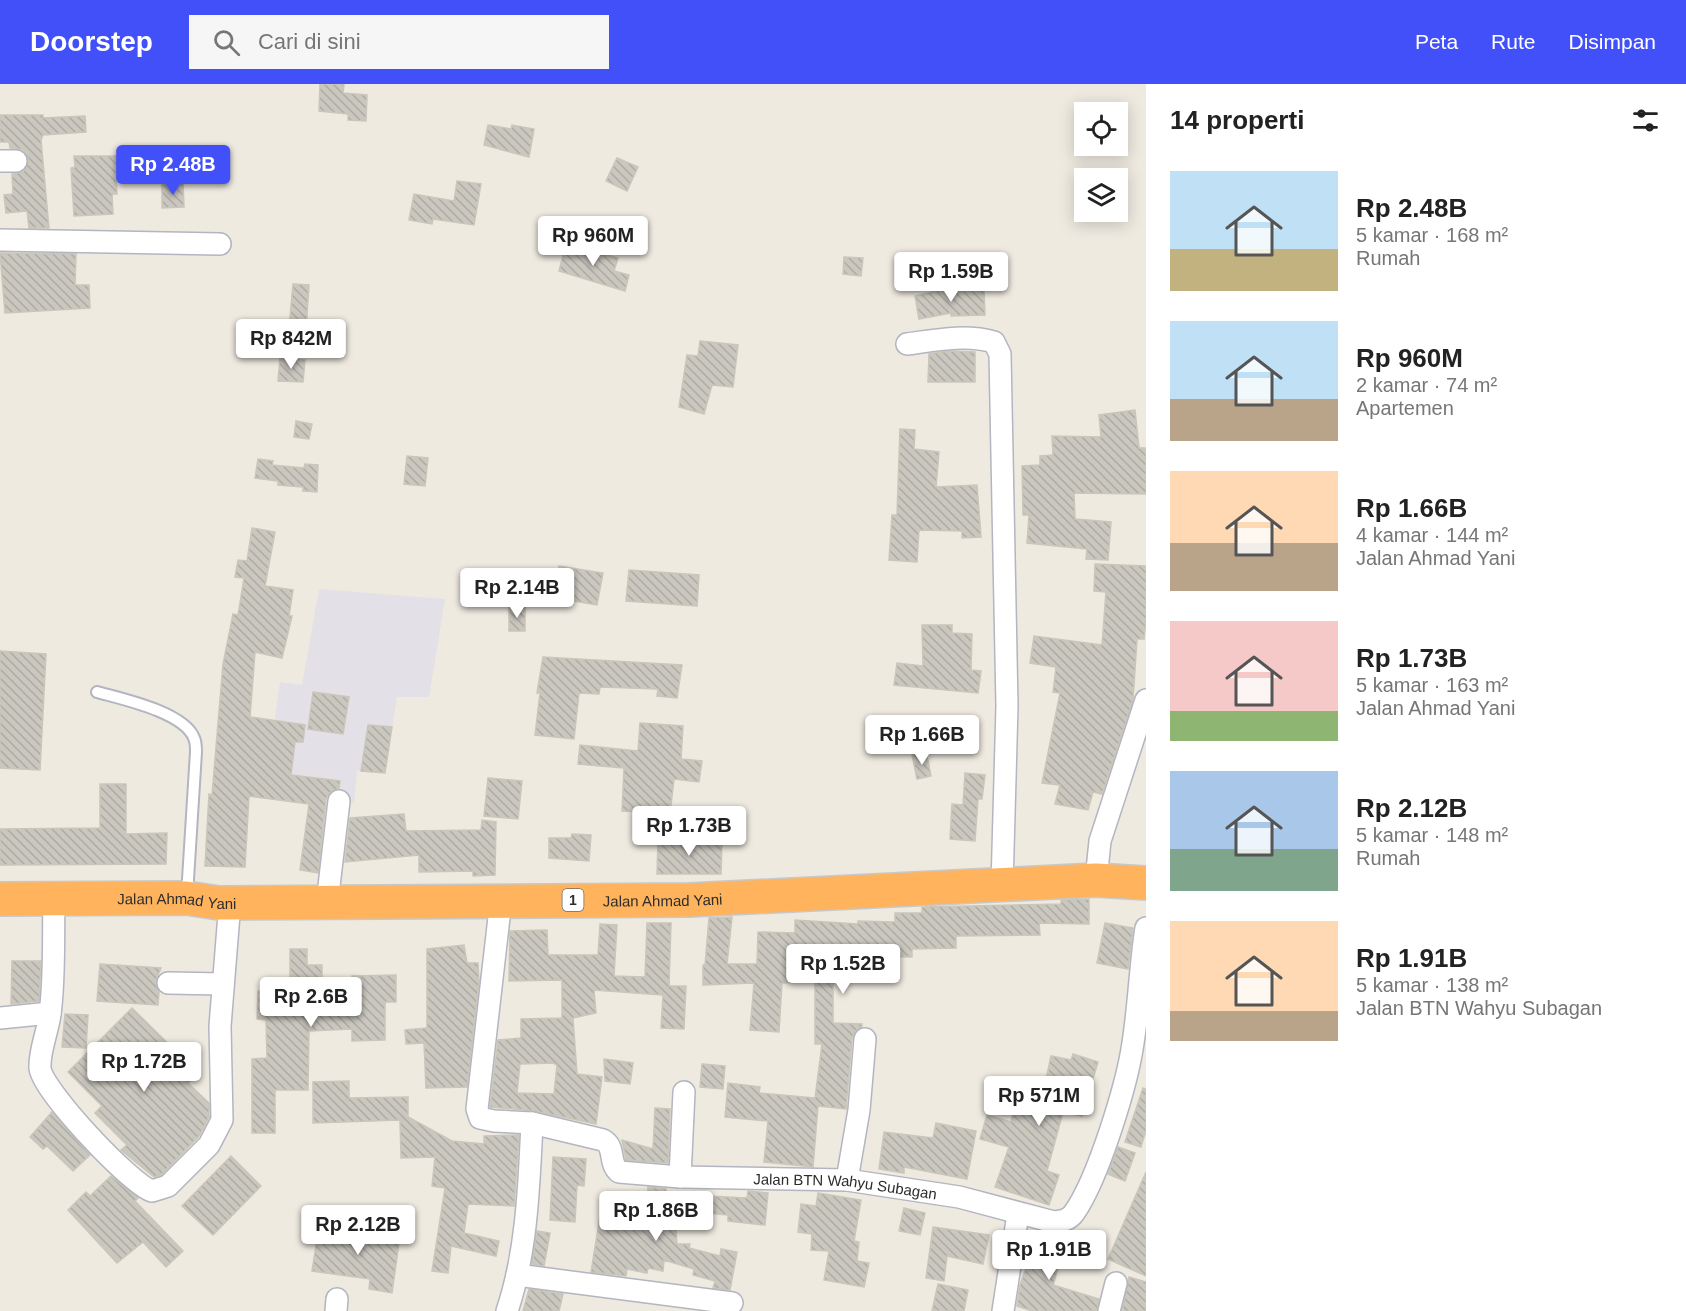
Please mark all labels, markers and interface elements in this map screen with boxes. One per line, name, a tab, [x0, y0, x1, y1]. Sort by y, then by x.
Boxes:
search box	[189, 15, 609, 69]
text: Doorstep	[30, 26, 153, 57]
icon: search	[210, 26, 243, 59]
text: Cari di sini	[258, 29, 361, 54]
text: Peta	[1415, 30, 1458, 53]
text: Rute	[1491, 30, 1535, 53]
text: Disimpan	[1568, 30, 1656, 53]
map controls	[1074, 102, 1128, 222]
button: locate	[1074, 102, 1128, 156]
icon: filters	[1629, 104, 1662, 137]
text: 14 properti	[1170, 105, 1304, 135]
pin: Rp 2.48B	[111, 145, 235, 196]
text: Rp 2.48B	[130, 153, 216, 175]
button: layers	[1074, 168, 1128, 222]
text: Rp 2.48B	[1356, 193, 1467, 223]
icon: home	[1218, 195, 1290, 267]
pin: Rp 960M	[538, 216, 648, 267]
text: Rp 960M	[552, 224, 634, 246]
text: 5 kamar · 168 m²	[1356, 224, 1508, 246]
text: Rumah	[1356, 247, 1420, 269]
pin: Rp 1.59B	[889, 252, 1013, 303]
text: Rp 1.59B	[908, 260, 994, 282]
pin: Rp 842M	[236, 319, 346, 370]
text: Rp 842M	[250, 327, 332, 349]
text: Rp 960M	[1356, 343, 1463, 373]
icon: home	[1218, 345, 1290, 417]
text: 2 kamar · 74 m²	[1356, 374, 1497, 396]
text: Apartemen	[1356, 397, 1454, 419]
text: Rp 1.66B	[1356, 493, 1467, 523]
icon: home	[1218, 495, 1290, 567]
text: 4 kamar · 144 m²	[1356, 524, 1508, 546]
text: Jalan Ahmad Yani	[1356, 547, 1515, 569]
pin: Rp 2.14B	[455, 568, 579, 619]
text: Rp 2.14B	[474, 576, 560, 598]
text: Rp 1.73B	[1356, 643, 1467, 673]
icon: home	[1218, 645, 1290, 717]
text: 5 kamar · 163 m²	[1356, 674, 1508, 696]
text: Jalan Ahmad Yani	[1356, 697, 1515, 719]
pin: Rp 1.66B	[860, 715, 984, 766]
text: Rp 1.66B	[879, 723, 965, 745]
text: Rp 2.12B	[1356, 793, 1467, 823]
icon: home	[1218, 795, 1290, 867]
pin: Rp 1.73B	[627, 806, 751, 857]
text: Rp 1.73B	[646, 814, 732, 836]
text: 5 kamar · 148 m²	[1356, 824, 1508, 846]
text: Rumah	[1356, 847, 1420, 869]
street label: Jalan Ahmad Yani	[117, 889, 236, 912]
road number: 1	[562, 889, 584, 911]
street label: Jalan Ahmad Yani	[603, 890, 723, 909]
text: Rp 1.91B	[1356, 943, 1467, 973]
pin: Rp 1.52B	[781, 944, 905, 995]
icon: home	[1218, 945, 1290, 1017]
text: Rp 1.52B	[800, 952, 886, 974]
text: 5 kamar · 138 m²	[1356, 974, 1508, 996]
pin: Rp 2.6B	[256, 977, 366, 1028]
text: Rp 2.6B	[274, 985, 348, 1007]
text: Jalan BTN Wahyu Subagan	[1356, 997, 1602, 1019]
pin: Rp 1.72B	[82, 1042, 206, 1093]
text: Rp 1.72B	[101, 1050, 187, 1072]
pin: Rp 571M	[984, 1076, 1094, 1127]
text: Rp 571M	[998, 1084, 1080, 1106]
street label: Jalan BTN Wahyu Subagan	[753, 1170, 938, 1202]
pin: Rp 1.86B	[594, 1191, 718, 1242]
text: Rp 1.86B	[613, 1199, 699, 1221]
pin: Rp 2.12B	[296, 1205, 420, 1256]
text: Rp 2.12B	[315, 1213, 401, 1235]
pin: Rp 1.91B	[987, 1230, 1111, 1281]
text: Rp 1.91B	[1006, 1238, 1092, 1260]

